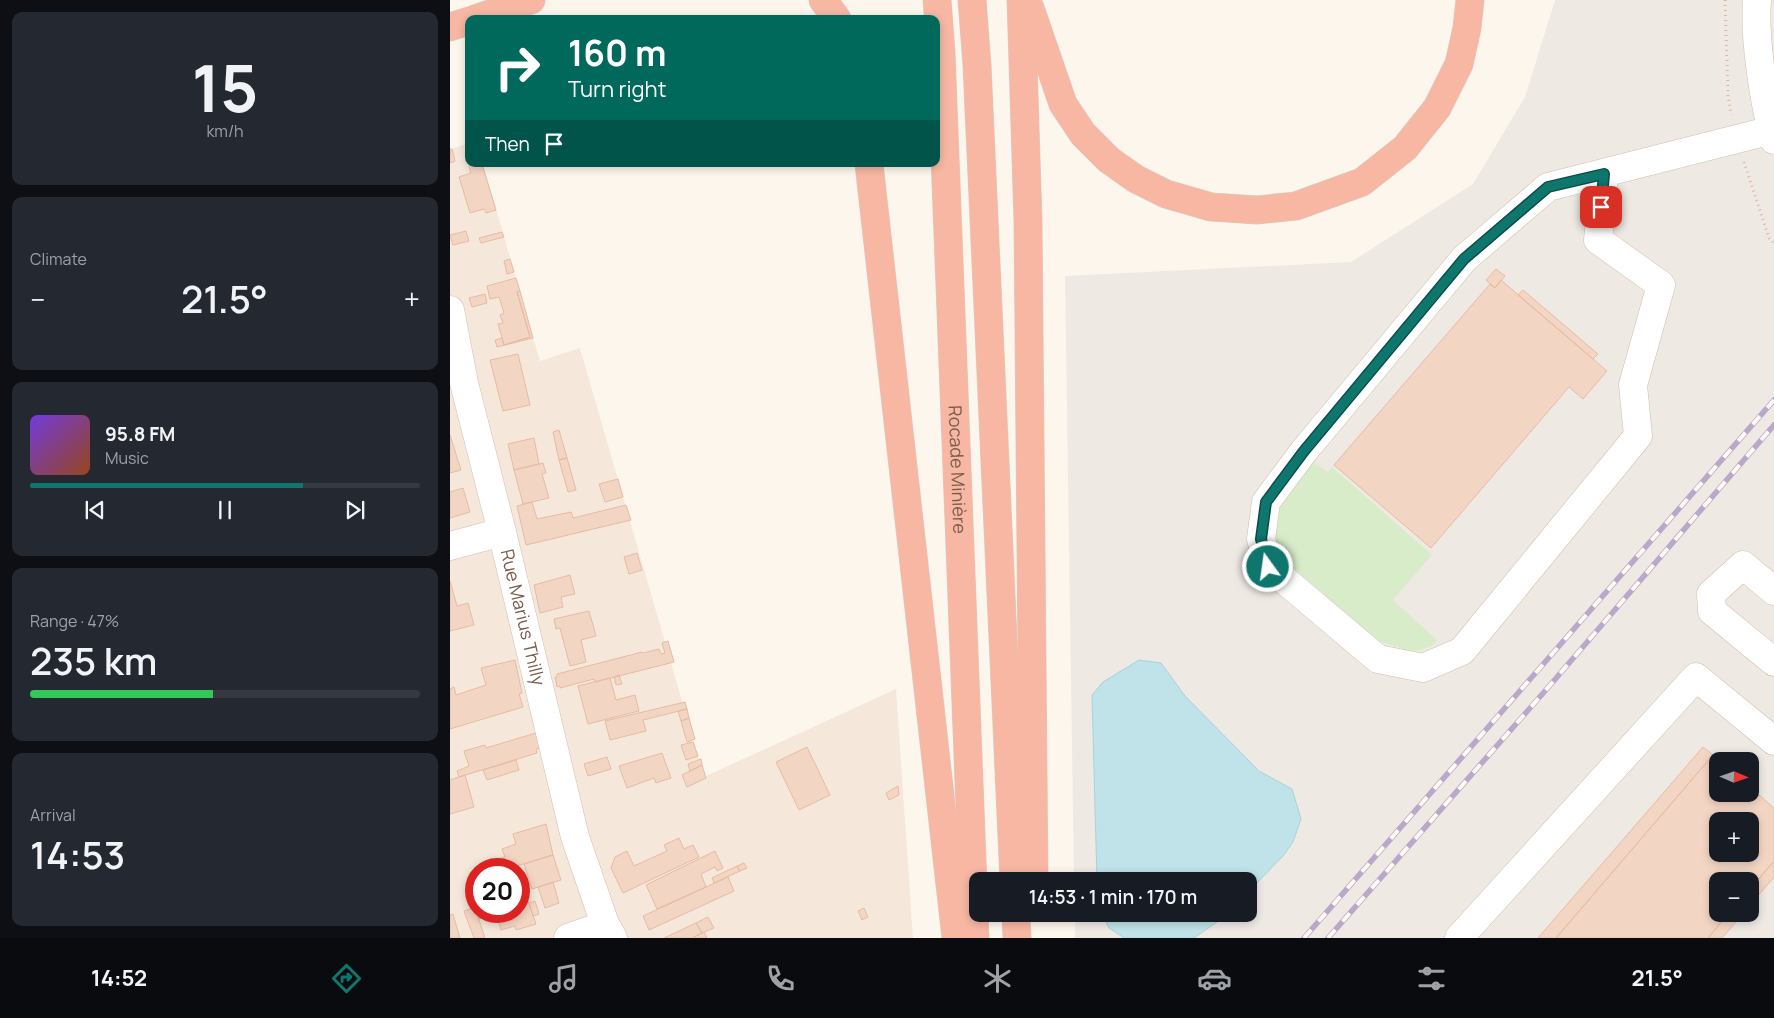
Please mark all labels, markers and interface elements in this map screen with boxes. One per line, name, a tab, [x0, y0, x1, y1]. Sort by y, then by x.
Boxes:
text: 160 m	[568, 29, 667, 77]
icon: right	[485, 35, 550, 100]
text: 15	[192, 43, 258, 132]
text: Turn right	[568, 74, 666, 104]
text: km/h	[206, 120, 244, 142]
icon: arrive	[540, 130, 568, 158]
text: Then	[485, 131, 530, 157]
pin	[1580, 186, 1622, 228]
icon: arrive	[1587, 193, 1615, 221]
text: Climate	[30, 248, 87, 270]
text: 21.5°	[181, 272, 268, 324]
text: −	[30, 280, 45, 318]
text: +	[404, 280, 420, 318]
street label: Rocade Minière	[944, 405, 972, 534]
text: 95.8 FM	[105, 421, 175, 447]
text: Music	[105, 447, 149, 469]
icon: previous	[81, 496, 109, 524]
icon: pause	[211, 496, 239, 524]
icon: next	[341, 496, 369, 524]
position arrow	[1241, 540, 1293, 592]
street label: Rue Marius Thilly	[496, 547, 551, 688]
text: Range · 47%	[30, 610, 119, 632]
text: 235 km	[30, 634, 157, 686]
north arrow	[1709, 752, 1759, 802]
map controls	[1709, 752, 1759, 922]
text: Arrival	[30, 804, 76, 826]
button: +	[1709, 812, 1759, 862]
text: 14:53	[30, 828, 125, 880]
speed limit sign: 20	[465, 858, 530, 923]
button: −	[1709, 872, 1759, 922]
text: 14:53 · 1 min · 170 m	[1029, 884, 1197, 910]
icon: directions	[329, 961, 364, 996]
icon: music	[546, 961, 581, 996]
icon: phone	[763, 961, 798, 996]
icon: climate	[980, 961, 1015, 996]
icon: car	[1197, 961, 1232, 996]
icon: filters	[1414, 961, 1449, 996]
text: 14:52	[91, 963, 147, 993]
text: 21.5°	[1632, 963, 1683, 993]

